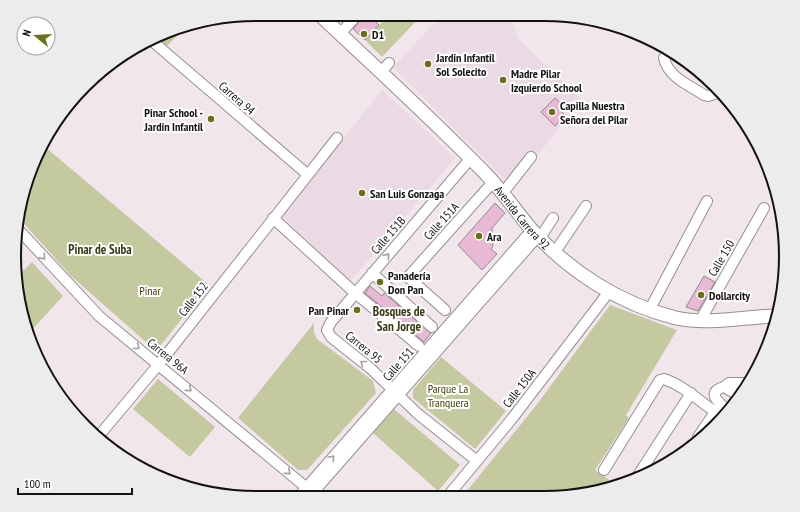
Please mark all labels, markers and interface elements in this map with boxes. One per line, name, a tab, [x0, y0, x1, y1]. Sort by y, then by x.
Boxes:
north arrow	[16, 16, 56, 56]
place label: D1	[372, 27, 384, 42]
text: N	[19, 28, 34, 38]
marker: D1	[359, 29, 369, 39]
place label: Jardín Infantil Sol Solecito	[435, 50, 495, 79]
marker: Jardín Infantil Sol Solecito	[423, 59, 433, 69]
place label: Madre Pilar Izquierdo School	[511, 66, 582, 95]
marker: Madre Pilar Izquierdo School	[498, 75, 508, 85]
street label: Carrera 94	[216, 78, 259, 118]
place label: Capilla Nuestra Señora del Pilar	[560, 98, 628, 127]
place label: Pinar School - Jardín Infantil	[143, 105, 203, 134]
marker: Capilla Nuestra Señora del Pilar	[547, 107, 557, 117]
marker: Pinar School - Jardín Infantil	[206, 114, 216, 124]
street label: Avenida Carrera 92	[492, 182, 554, 252]
place label: San Luis Gonzaga	[370, 186, 444, 201]
marker: San Luis Gonzaga	[357, 188, 367, 198]
street label: Calle 151A	[420, 199, 462, 243]
street label: Calle 151B	[368, 213, 409, 257]
place label: Ara	[486, 229, 502, 244]
marker: Ara	[474, 231, 484, 241]
street label: Calle 150	[705, 237, 737, 279]
district label: Pinar de Suba	[68, 241, 132, 258]
one-way arrow	[38, 252, 46, 260]
one-way arrow	[382, 254, 389, 261]
place label: Panadería Don Pan	[388, 268, 430, 297]
marker: Panadería Don Pan	[375, 277, 385, 287]
street label: Calle 152	[175, 279, 211, 319]
park label: Pinar	[139, 283, 161, 298]
place label: Dollarcity	[709, 288, 750, 303]
marker: Dollarcity	[696, 290, 706, 300]
place label: Pan Pinar	[308, 303, 349, 318]
district label: Bosques de San Jorge	[373, 303, 426, 335]
marker: Pan Pinar	[352, 305, 362, 315]
street label: Carrera 95	[343, 328, 385, 366]
street label: Carrera 96A	[144, 335, 192, 377]
one-way arrow	[132, 342, 139, 349]
street label: Calle 151	[379, 344, 417, 384]
one-way arrow	[361, 361, 368, 368]
street label: Calle 150A	[499, 365, 539, 410]
park label: Parque La Tranquera	[427, 381, 469, 410]
one-way arrow	[184, 384, 191, 391]
one-way arrow	[328, 455, 335, 463]
one-way arrow	[284, 468, 291, 475]
scale bar	[18, 470, 132, 496]
text: 100 m	[24, 476, 51, 491]

